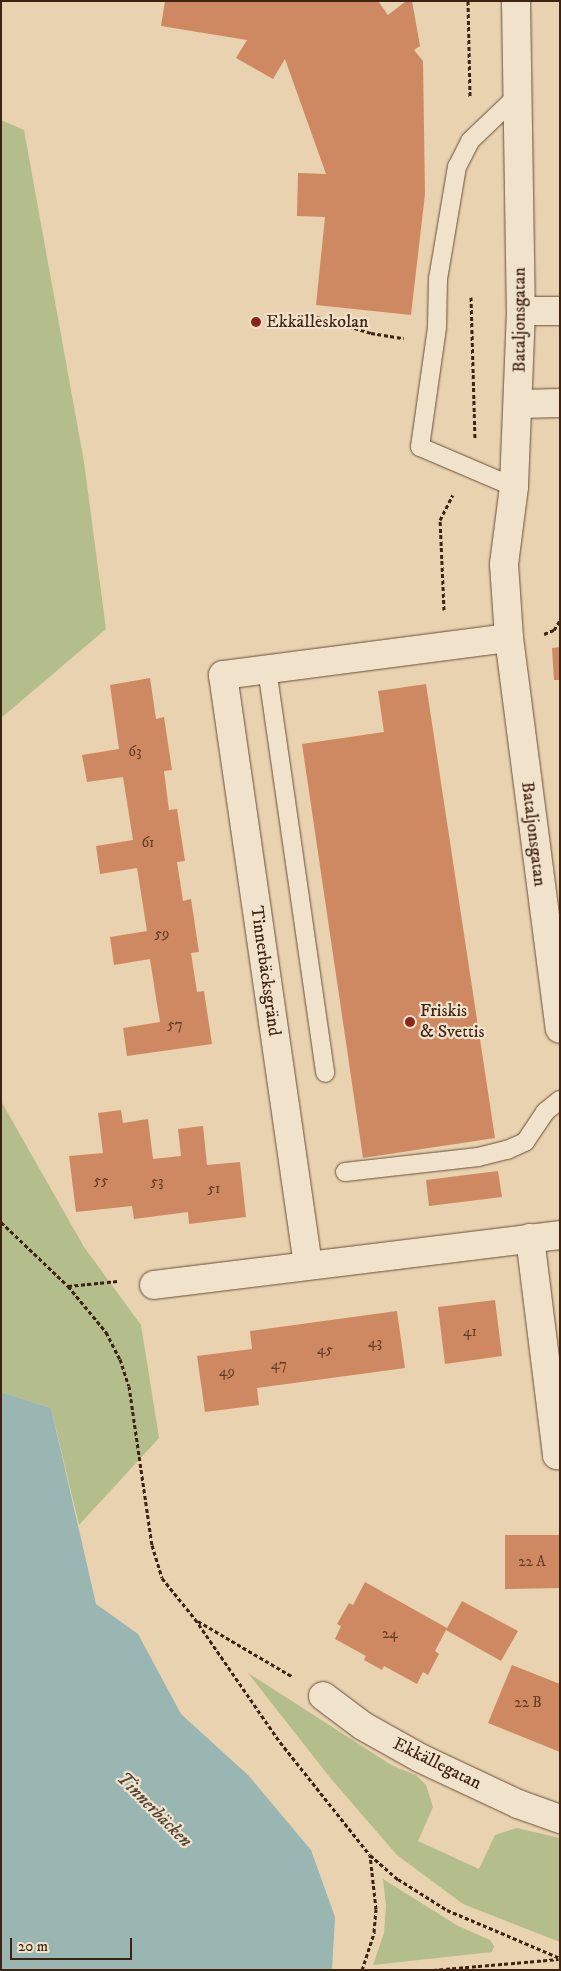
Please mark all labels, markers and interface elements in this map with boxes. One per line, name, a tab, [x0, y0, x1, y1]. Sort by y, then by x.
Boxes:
street label: Bataljonsgatan	[509, 267, 531, 373]
place label: Ekkälleskolan	[266, 311, 368, 333]
marker: Ekkälleskolan	[250, 316, 262, 328]
house number: 63	[128, 743, 142, 761]
street label: Bataljonsgatan	[516, 780, 550, 888]
house number: 61	[141, 834, 155, 852]
street label: Tinnerbäcksgränd	[245, 904, 285, 1038]
house number: 59	[155, 925, 169, 943]
place label: Friskis & Svettis	[420, 1001, 484, 1044]
house number: 57	[167, 1016, 183, 1034]
marker: Friskis & Svettis	[404, 1016, 416, 1028]
house number: 55	[94, 1172, 108, 1190]
house number: 53	[150, 1173, 164, 1191]
house number: 51	[208, 1180, 220, 1198]
house number: 41	[463, 1323, 477, 1341]
house number: 43	[368, 1334, 382, 1352]
house number: 45	[317, 1341, 333, 1359]
house number: 47	[271, 1356, 287, 1374]
house number: 49	[219, 1363, 235, 1381]
house number: 22 A	[518, 1553, 546, 1571]
house number: 24	[382, 1625, 398, 1643]
house number: 22 B	[514, 1694, 542, 1712]
street label: Ekkällegatan	[389, 1733, 485, 1795]
water label: Tinnerbäcken	[111, 1767, 197, 1853]
scale bar	[12, 1928, 135, 1960]
text: 20 m	[18, 1937, 48, 1956]

